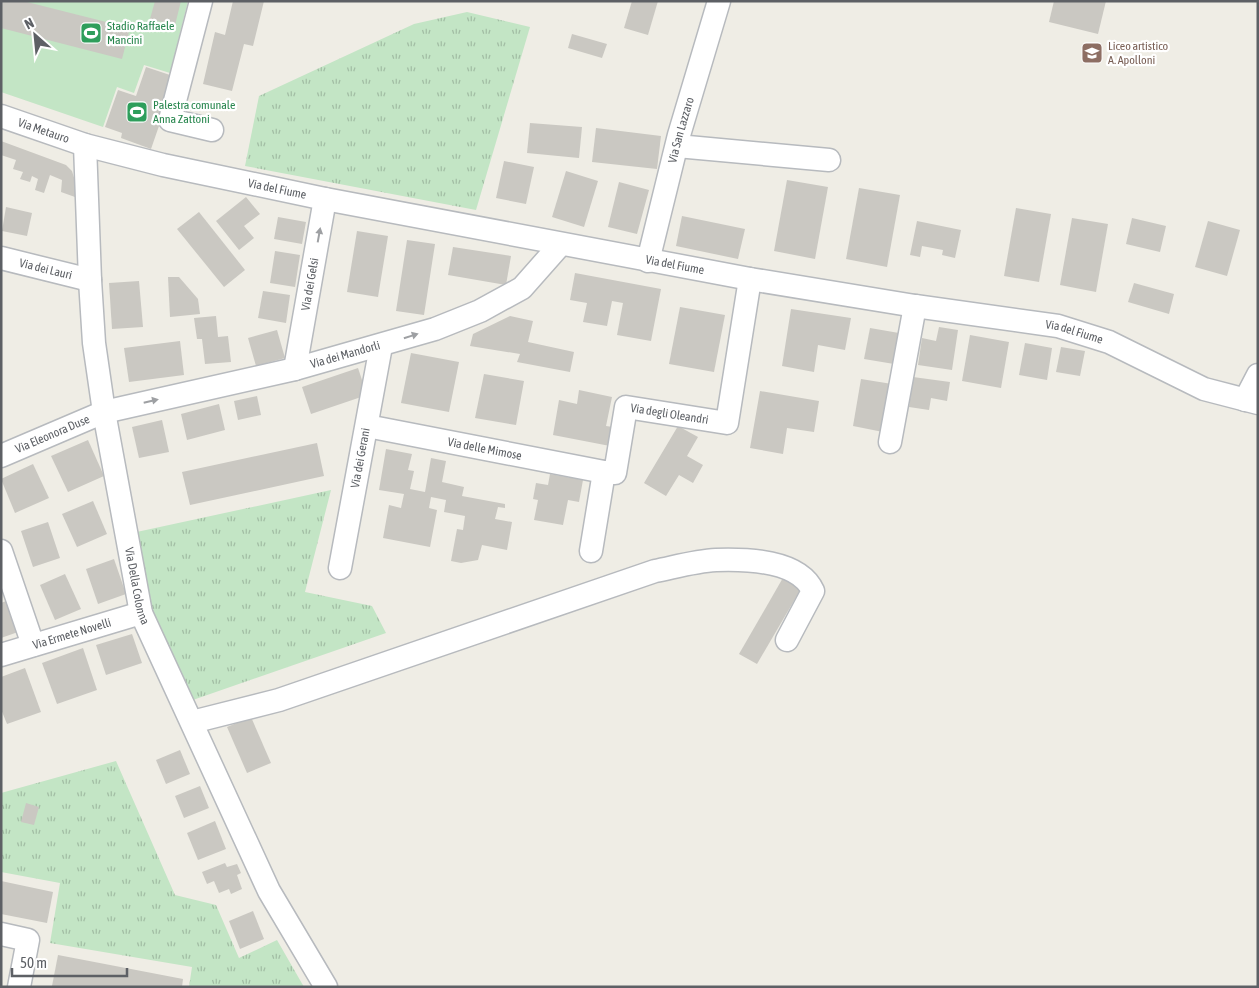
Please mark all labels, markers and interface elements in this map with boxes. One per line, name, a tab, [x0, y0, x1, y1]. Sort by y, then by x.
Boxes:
north arrow	[10, 10, 60, 60]
text: N	[22, 14, 36, 32]
place label: Stadio Raffaele Mancini	[107, 19, 174, 47]
sports icon: Stadio Raffaele Mancini	[79, 21, 103, 45]
place label: Liceo artistico A. Apolloni	[1108, 39, 1169, 67]
school or university icon: Liceo artistico A. Apolloni	[1080, 41, 1104, 65]
street label: Via San Lazzaro	[665, 95, 697, 164]
place label: Palestra comunale Anna Zattoni	[153, 98, 235, 126]
sports icon: Palestra comunale Anna Zattoni	[125, 100, 149, 124]
street label: Via Metauro	[16, 115, 71, 146]
street label: Via del Fiume	[247, 176, 308, 202]
one-way arrow	[315, 227, 323, 243]
street label: Via del Fiume	[644, 252, 705, 277]
street label: Via dei Lauri	[18, 256, 73, 282]
street label: Via dei Gelsi	[298, 257, 321, 312]
street label: Via del Fiume	[1044, 317, 1105, 347]
one-way arrow	[403, 332, 418, 340]
street label: Via dei Mandorli	[309, 338, 382, 371]
one-way arrow	[144, 397, 160, 405]
street label: Via degli Oleandri	[629, 401, 709, 427]
street label: Via Eleonora Duse	[13, 412, 92, 456]
street label: Via dei Gerani	[348, 427, 373, 489]
street label: Via delle Mimose	[447, 435, 523, 463]
street label: Via Della Colonna	[122, 546, 152, 627]
street label: Via Ermete Novelli	[31, 615, 113, 652]
scale bar	[12, 946, 128, 978]
text: 50 m	[20, 954, 47, 971]

